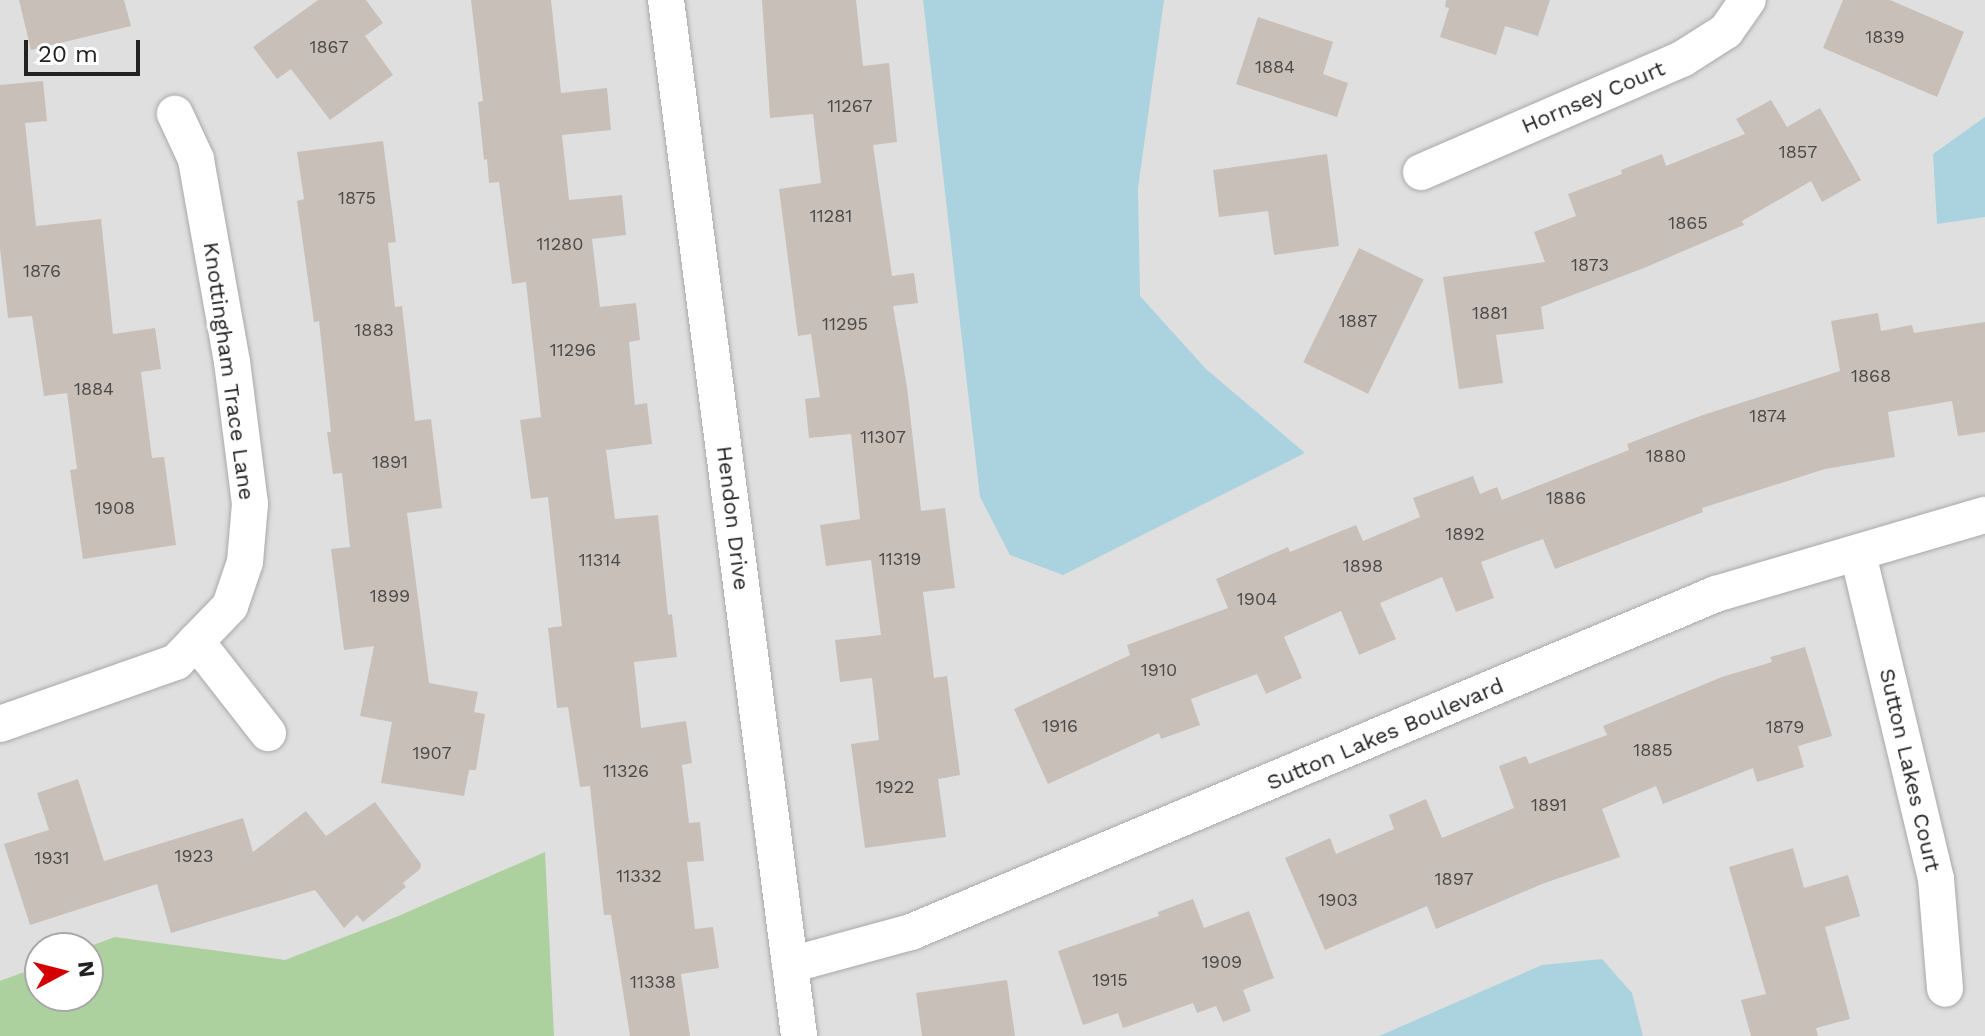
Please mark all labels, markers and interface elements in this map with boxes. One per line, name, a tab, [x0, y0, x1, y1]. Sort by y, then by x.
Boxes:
scale bar	[28, 24, 144, 74]
house number: 1839	[1865, 26, 1905, 48]
house number: 1867	[310, 36, 348, 58]
text: 20 m	[38, 40, 98, 68]
street label: Hornsey Court	[1517, 55, 1669, 139]
house number: 1884	[1255, 56, 1295, 78]
house number: 11267	[827, 95, 873, 117]
house number: 1857	[1779, 141, 1817, 163]
house number: 1875	[338, 187, 376, 209]
house number: 11281	[810, 205, 852, 227]
house number: 1865	[1668, 212, 1708, 234]
house number: 11280	[537, 233, 583, 255]
street label: Knottingham Trace Lane	[198, 240, 260, 502]
house number: 1873	[1571, 254, 1609, 276]
house number: 1876	[23, 260, 61, 282]
house number: 1881	[1472, 302, 1508, 324]
house number: 1887	[1339, 310, 1377, 332]
house number: 11295	[822, 313, 868, 335]
house number: 1883	[354, 319, 394, 341]
house number: 11296	[550, 339, 596, 361]
house number: 1868	[1851, 365, 1891, 387]
house number: 1884	[74, 378, 114, 400]
house number: 1874	[1749, 405, 1787, 427]
house number: 11307	[860, 426, 906, 448]
street label: Hendon Drive	[711, 444, 755, 592]
house number: 1880	[1646, 445, 1686, 467]
house number: 1891	[372, 451, 408, 473]
house number: 1886	[1546, 487, 1586, 509]
house number: 1908	[95, 497, 135, 519]
house number: 1892	[1445, 523, 1485, 545]
house number: 11319	[879, 548, 921, 570]
house number: 11314	[579, 549, 621, 571]
house number: 1898	[1343, 555, 1383, 577]
house number: 1899	[370, 585, 410, 607]
house number: 1904	[1237, 588, 1277, 610]
house number: 1910	[1141, 659, 1177, 681]
street label: Sutton Lakes Court	[1874, 666, 1946, 874]
street label: Sutton Lakes Boulevard	[1263, 672, 1507, 796]
house number: 1916	[1042, 715, 1078, 737]
house number: 1879	[1766, 716, 1804, 738]
house number: 1885	[1633, 739, 1673, 761]
house number: 1907	[412, 742, 452, 764]
house number: 11326	[603, 760, 649, 782]
house number: 1922	[875, 776, 915, 798]
house number: 1891	[1531, 794, 1567, 816]
house number: 1923	[174, 845, 214, 867]
house number: 1931	[34, 847, 70, 869]
house number: 11332	[616, 865, 662, 887]
house number: 1897	[1435, 868, 1473, 890]
house number: 1903	[1318, 889, 1358, 911]
north arrow	[24, 932, 104, 1012]
house number: 1909	[1202, 951, 1242, 973]
text: N	[73, 960, 100, 979]
house number: 1915	[1092, 969, 1128, 991]
house number: 11338	[630, 971, 676, 993]

